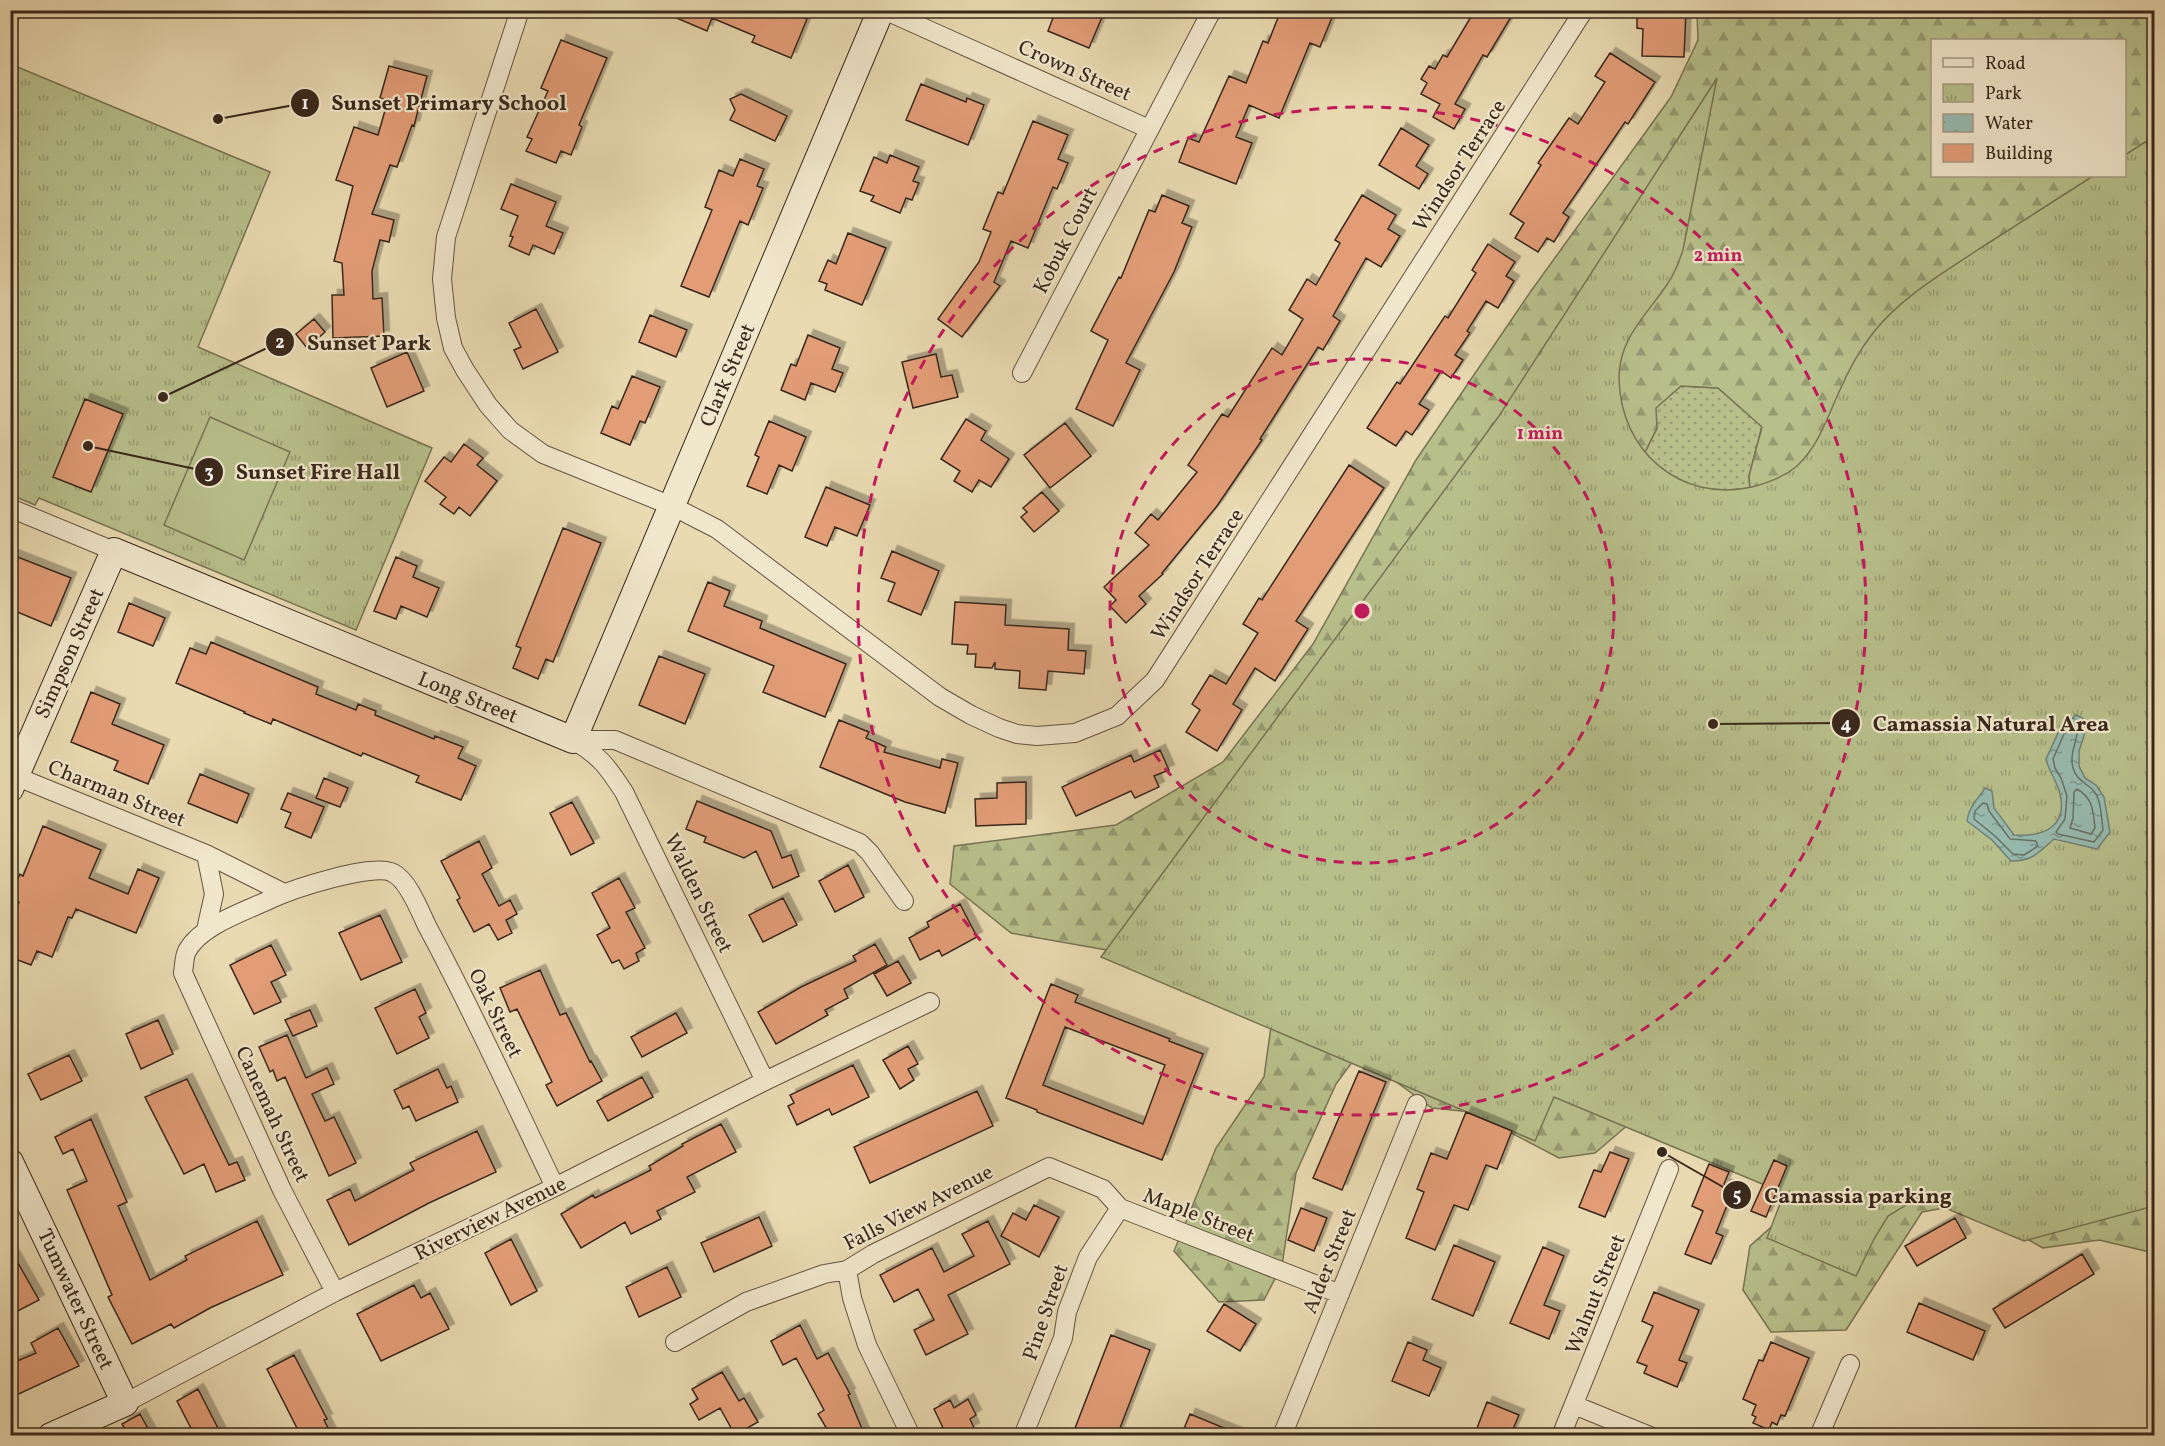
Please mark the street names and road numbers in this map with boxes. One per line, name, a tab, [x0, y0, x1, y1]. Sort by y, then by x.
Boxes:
street label: Crown Street	[1013, 33, 1136, 109]
street label: Windsor Terrace	[1407, 94, 1514, 237]
street label: Kobuk Court	[1027, 182, 1106, 299]
street label: Clark Street	[694, 319, 763, 432]
street label: Windsor Terrace	[1145, 503, 1252, 646]
street label: Simpson Street	[29, 584, 112, 724]
street label: Long Street	[413, 665, 522, 732]
street label: Charman Street	[43, 754, 190, 835]
street label: Walden Street	[656, 829, 739, 958]
street label: Oak Street	[460, 964, 529, 1063]
street label: Canemah Street	[227, 1042, 316, 1188]
street label: Falls View Avenue	[839, 1158, 998, 1259]
street label: Riverview Avenue	[410, 1170, 572, 1269]
street label: Maple Street	[1139, 1182, 1258, 1251]
street label: Alder Street	[1296, 1205, 1365, 1318]
street label: Tumwater Street	[29, 1224, 120, 1375]
street label: Walnut Street	[1559, 1230, 1634, 1359]
street label: Pine Street	[1016, 1260, 1076, 1365]

